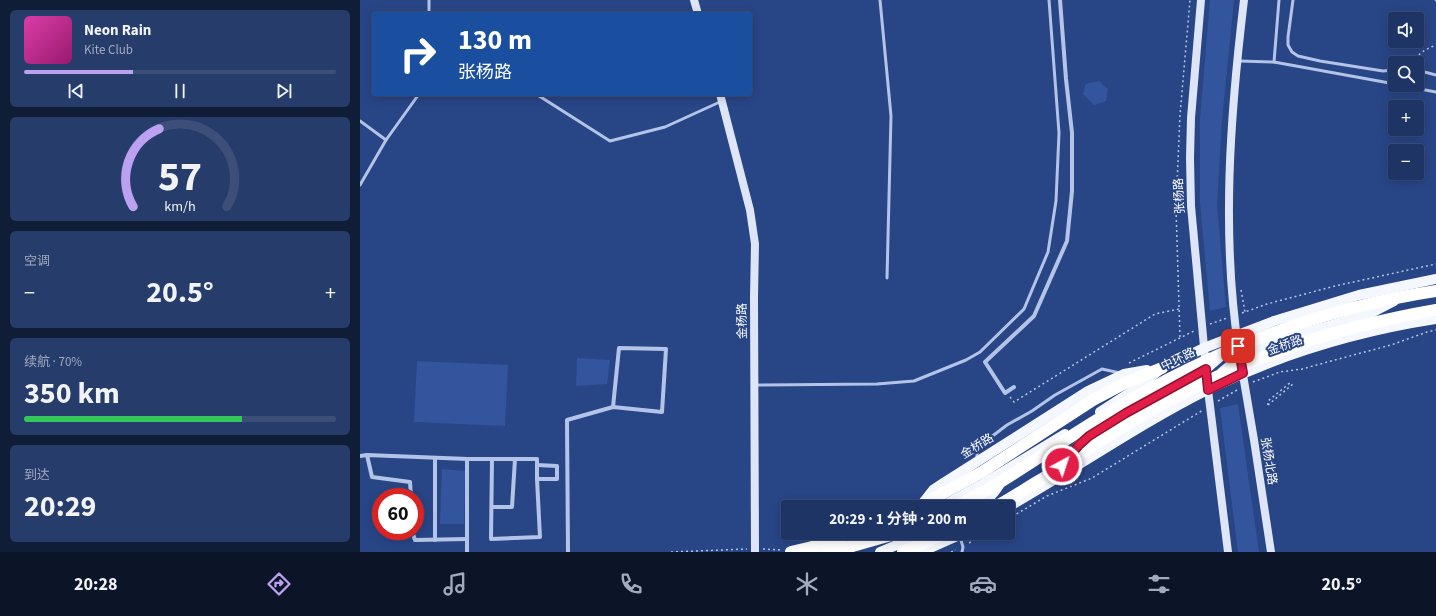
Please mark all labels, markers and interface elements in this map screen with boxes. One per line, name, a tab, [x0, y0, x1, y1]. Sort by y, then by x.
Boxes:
map controls	[1388, 12, 1424, 180]
button: sound	[1388, 12, 1424, 48]
text: Neon Rain	[84, 20, 151, 41]
text: 130 m	[458, 20, 532, 60]
icon: right	[392, 28, 444, 80]
text: Kite Club	[84, 41, 133, 59]
button: search	[1388, 56, 1424, 92]
text: 张杨路	[458, 60, 512, 85]
icon: previous	[65, 80, 87, 102]
icon: pause	[169, 80, 191, 102]
icon: next	[273, 80, 295, 102]
button: +	[1388, 100, 1424, 136]
button: −	[1388, 144, 1424, 180]
text: 57	[158, 147, 202, 207]
street label: 张杨路	[1170, 178, 1189, 214]
text: km/h	[164, 196, 196, 217]
text: 空调	[24, 252, 50, 270]
text: 20.5°	[146, 271, 214, 314]
text: −	[24, 277, 35, 309]
text: +	[325, 277, 336, 309]
street label: 金杨路	[734, 303, 751, 339]
pin	[1221, 329, 1255, 363]
street label: 金桥路	[1265, 332, 1305, 359]
icon: arrive	[1227, 335, 1249, 357]
street label: 中环路	[1158, 344, 1198, 375]
text: 续航 · 70%	[24, 353, 82, 371]
text: 350 km	[24, 372, 120, 415]
street label: 金桥路	[957, 430, 997, 463]
street label: 张杨北路	[1256, 436, 1281, 486]
position arrow	[1041, 444, 1083, 486]
text: 到达	[24, 466, 50, 484]
text: 20:29	[24, 485, 96, 528]
speed limit sign: 60	[372, 488, 424, 540]
text: 20:29 · 1 分钟 · 200 m	[829, 509, 967, 530]
icon: directions	[265, 570, 293, 598]
icon: music	[441, 570, 469, 598]
icon: phone	[617, 570, 645, 598]
icon: climate	[793, 570, 821, 598]
icon: car	[969, 570, 997, 598]
icon: filters	[1145, 570, 1173, 598]
text: 20:28	[74, 572, 117, 597]
text: 20.5°	[1321, 572, 1362, 597]

